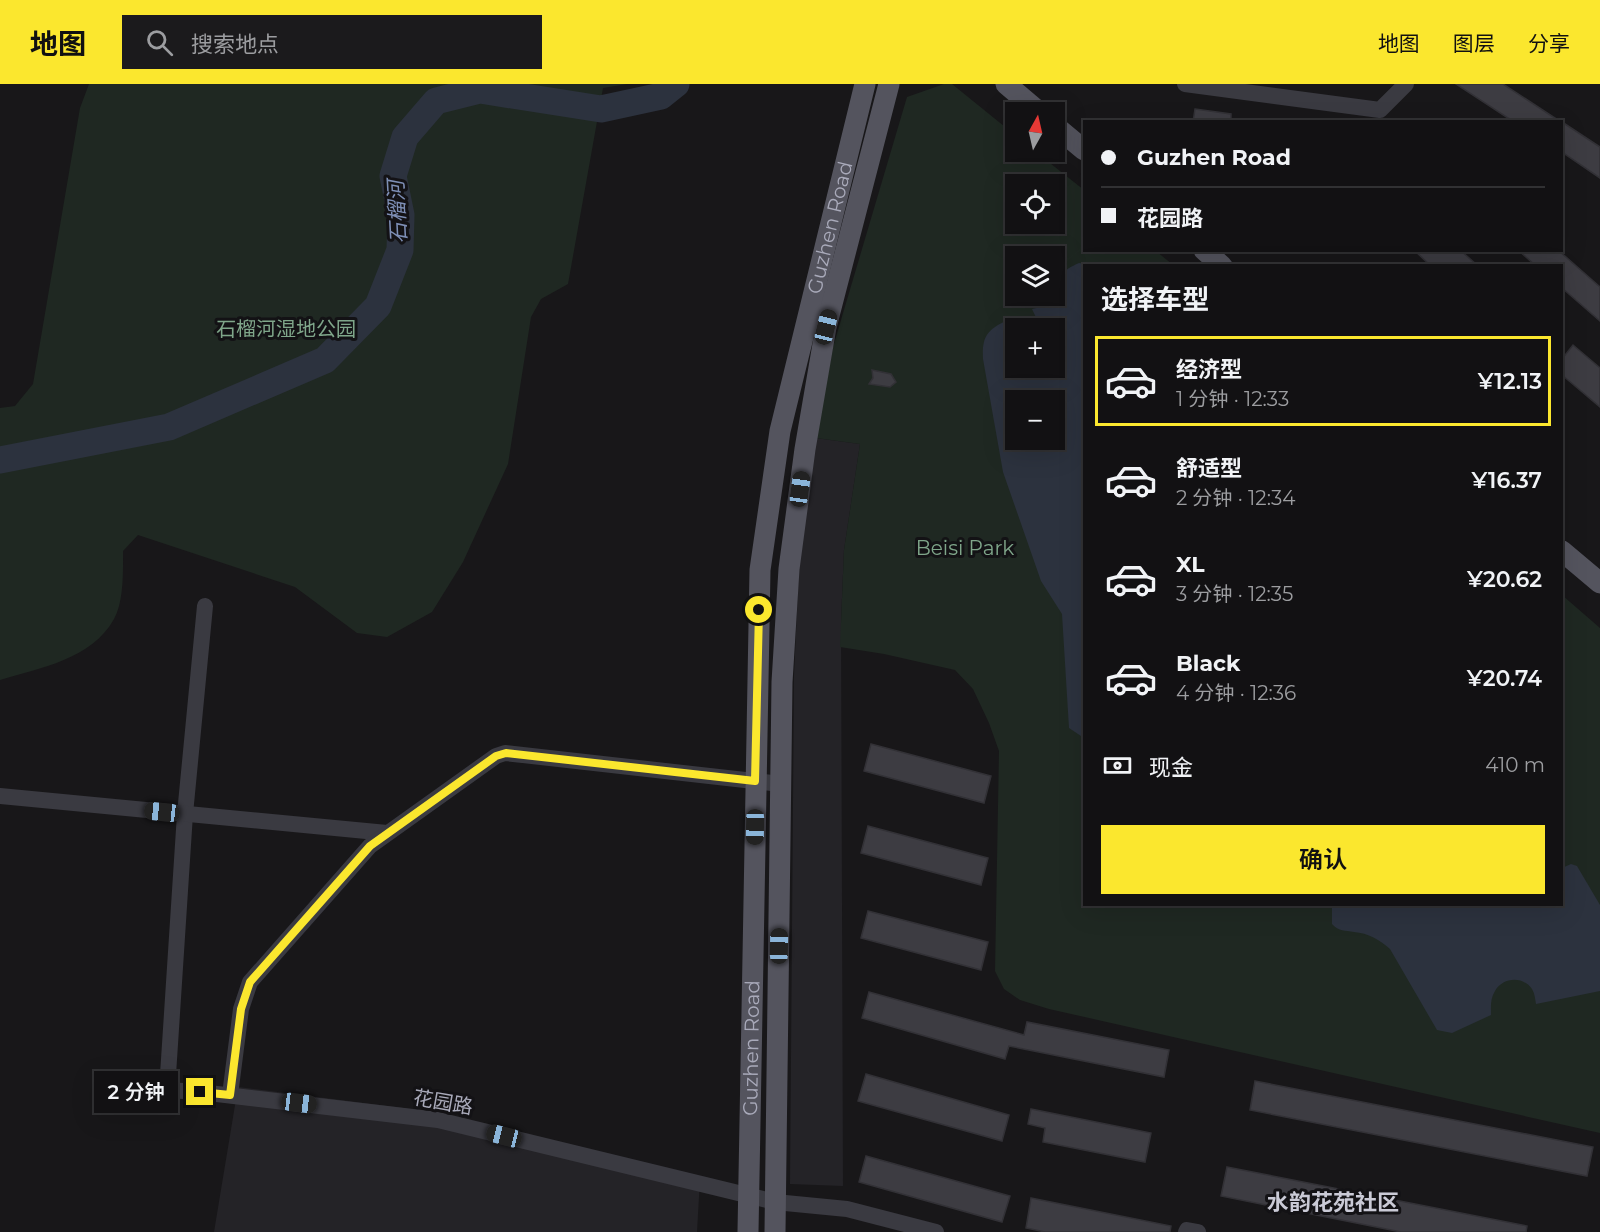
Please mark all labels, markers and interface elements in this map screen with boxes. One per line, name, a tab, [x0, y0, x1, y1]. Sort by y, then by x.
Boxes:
search box	[122, 15, 542, 69]
icon: search	[143, 26, 176, 59]
text: 地图	[30, 27, 86, 61]
text: 搜索地点	[191, 31, 279, 58]
text: 地图	[1378, 31, 1420, 56]
text: 图层	[1453, 31, 1495, 56]
text: 分享	[1528, 31, 1570, 56]
north arrow	[1005, 102, 1065, 162]
map controls	[1005, 102, 1065, 450]
text: Guzhen Road	[1137, 144, 1291, 171]
street label: Guzhen Road	[802, 159, 858, 296]
button: locate	[1005, 174, 1065, 234]
water label: 石榴河	[383, 176, 411, 244]
text: 花园路	[1137, 205, 1203, 232]
button: layers	[1005, 246, 1065, 306]
text: 选择车型	[1101, 283, 1209, 316]
car	[813, 307, 839, 347]
park label: 石榴河湿地公园	[216, 317, 356, 341]
button: +	[1005, 318, 1065, 378]
icon: car	[1104, 354, 1158, 408]
text: 经济型	[1176, 356, 1242, 383]
text: ¥12.13	[1478, 368, 1542, 395]
text: 1 分钟 · 12:33	[1176, 387, 1289, 411]
button: −	[1005, 390, 1065, 450]
icon: car	[1104, 453, 1158, 507]
text: 舒适型	[1176, 455, 1242, 482]
text: ¥16.37	[1472, 467, 1542, 494]
car	[789, 470, 811, 508]
text: 2 分钟 · 12:34	[1176, 486, 1295, 510]
park label: Beisi Park	[916, 536, 1014, 560]
text: XL	[1176, 551, 1205, 578]
icon: car	[1104, 552, 1158, 606]
text: ¥20.62	[1467, 566, 1542, 593]
text: 3 分钟 · 12:35	[1176, 582, 1293, 606]
route start	[745, 596, 772, 623]
text: Black	[1176, 650, 1240, 677]
icon: car	[1104, 651, 1158, 705]
text: ¥20.74	[1467, 665, 1542, 692]
text: 4 分钟 · 12:36	[1176, 681, 1296, 705]
icon: cash	[1101, 749, 1134, 782]
text: 410 m	[1485, 753, 1545, 777]
text: 现金	[1149, 754, 1193, 781]
car	[143, 801, 181, 823]
car	[746, 809, 764, 845]
button: 确认	[1101, 825, 1545, 894]
car	[770, 928, 788, 964]
street label: Guzhen Road	[738, 980, 765, 1116]
callout: 2 分钟	[95, 1071, 179, 1113]
route end	[186, 1078, 213, 1105]
text: 2 分钟	[107, 1080, 165, 1104]
street label: 花园路	[411, 1085, 475, 1119]
car	[280, 1092, 318, 1114]
car	[484, 1123, 524, 1149]
district label: 水韵花苑社区	[1267, 1189, 1399, 1216]

